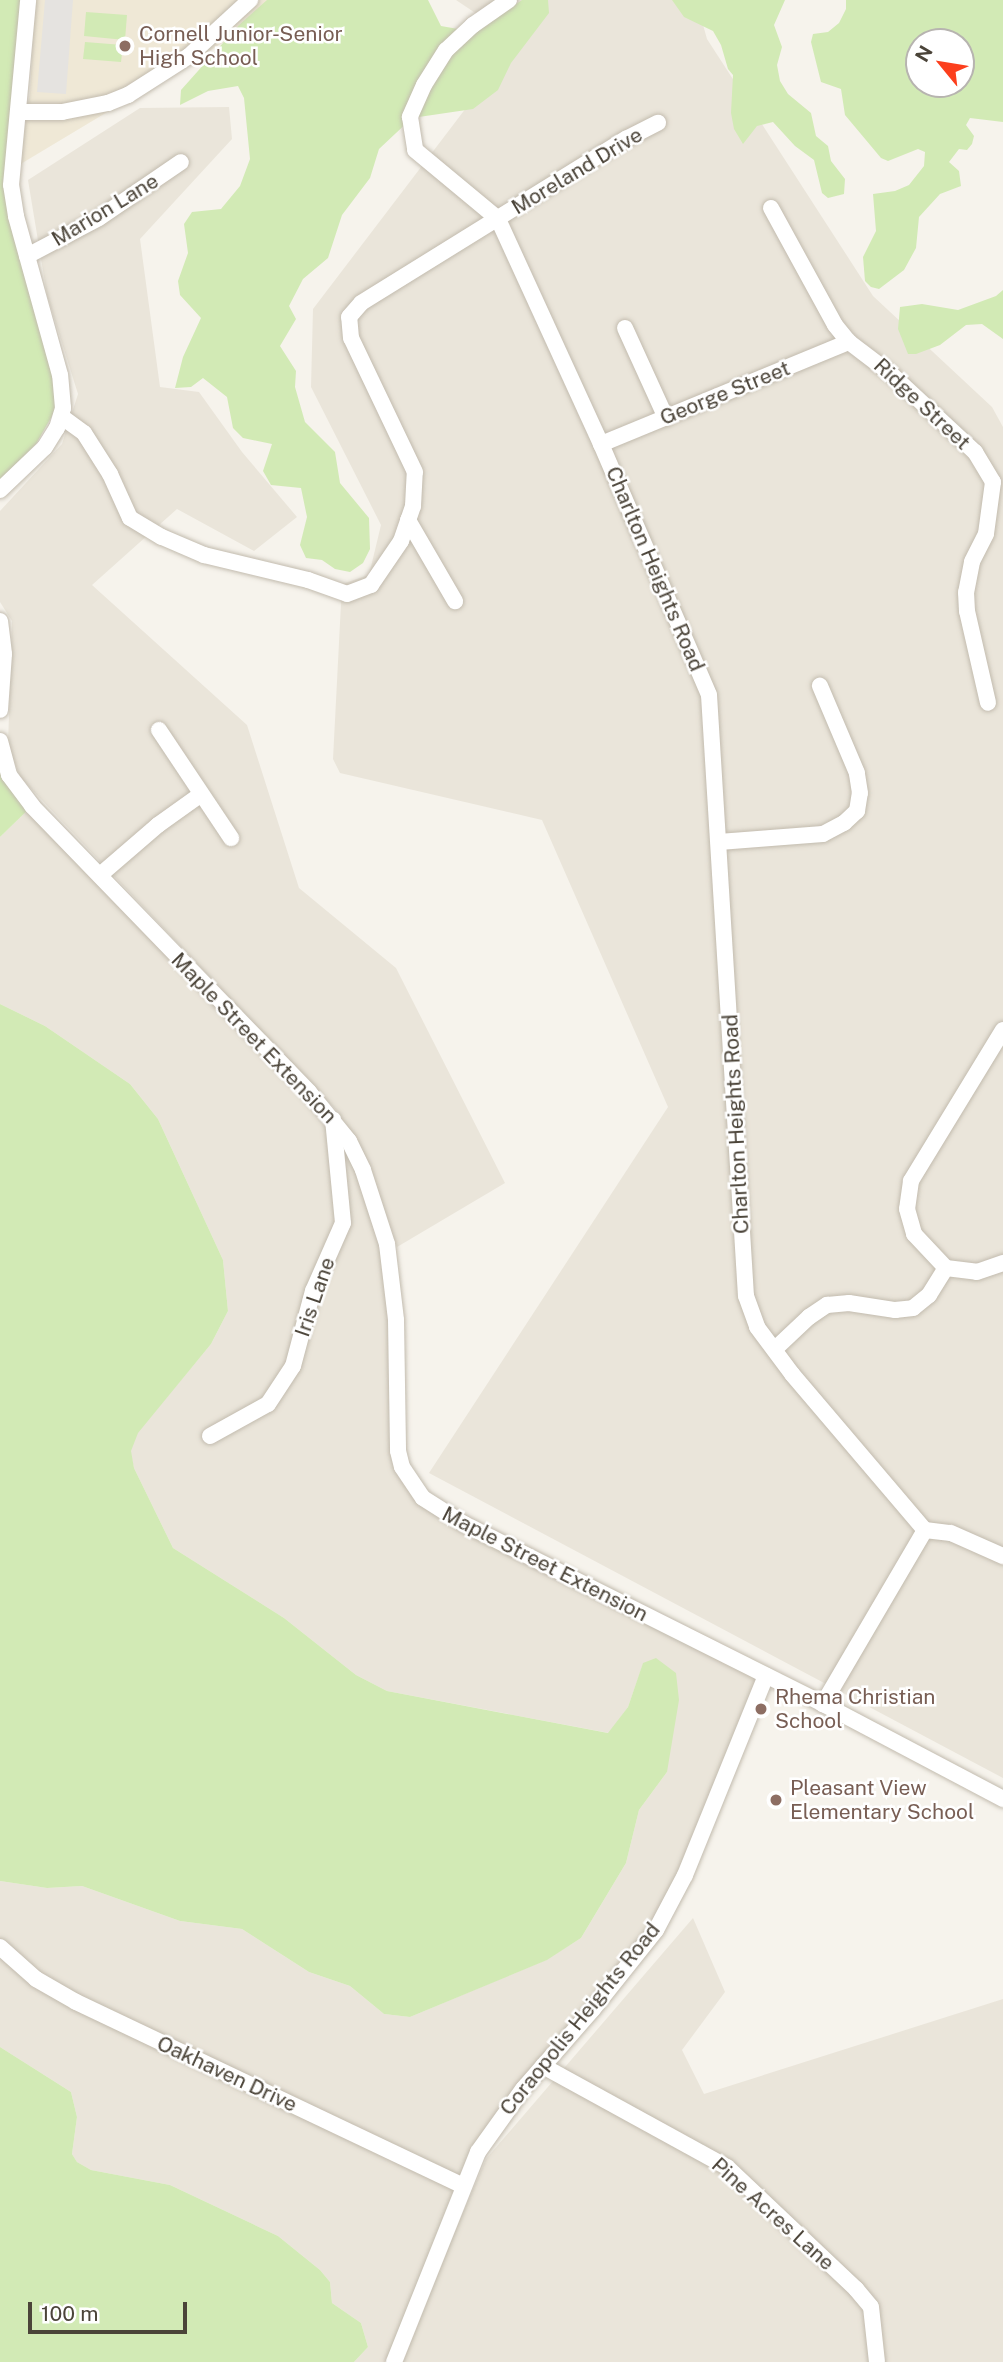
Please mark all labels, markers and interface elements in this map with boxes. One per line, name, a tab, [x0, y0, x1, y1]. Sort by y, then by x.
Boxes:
place label: Cornell Junior-Senior High School	[139, 21, 343, 71]
north arrow	[905, 28, 975, 98]
marker: Cornell Junior-Senior High School	[117, 38, 133, 54]
text: N	[910, 42, 937, 65]
street label: Moreland Drive	[507, 122, 647, 220]
street label: Marion Lane	[47, 168, 163, 252]
street label: Ridge Street	[868, 353, 976, 455]
street label: George Street	[656, 355, 794, 431]
street label: Charlton Heights Road	[600, 463, 710, 675]
street label: Maple Street Extension	[166, 947, 342, 1129]
street label: Charlton Heights Road	[718, 1013, 754, 1235]
street label: Iris Lane	[290, 1254, 340, 1340]
street label: Maple Street Extension	[438, 1501, 652, 1627]
place label: Rhema Christian School	[775, 1684, 935, 1734]
marker: Rhema Christian School	[753, 1701, 769, 1717]
place label: Pleasant View Elementary School	[790, 1775, 974, 1825]
marker: Pleasant View Elementary School	[768, 1792, 784, 1808]
street label: Coraopolis Heights Road	[495, 1918, 665, 2120]
street label: Oakhaven Drive	[153, 2031, 301, 2117]
street label: Pine Acres Lane	[706, 2152, 840, 2276]
scale bar	[32, 2288, 191, 2332]
text: 100 m	[41, 2301, 98, 2326]

